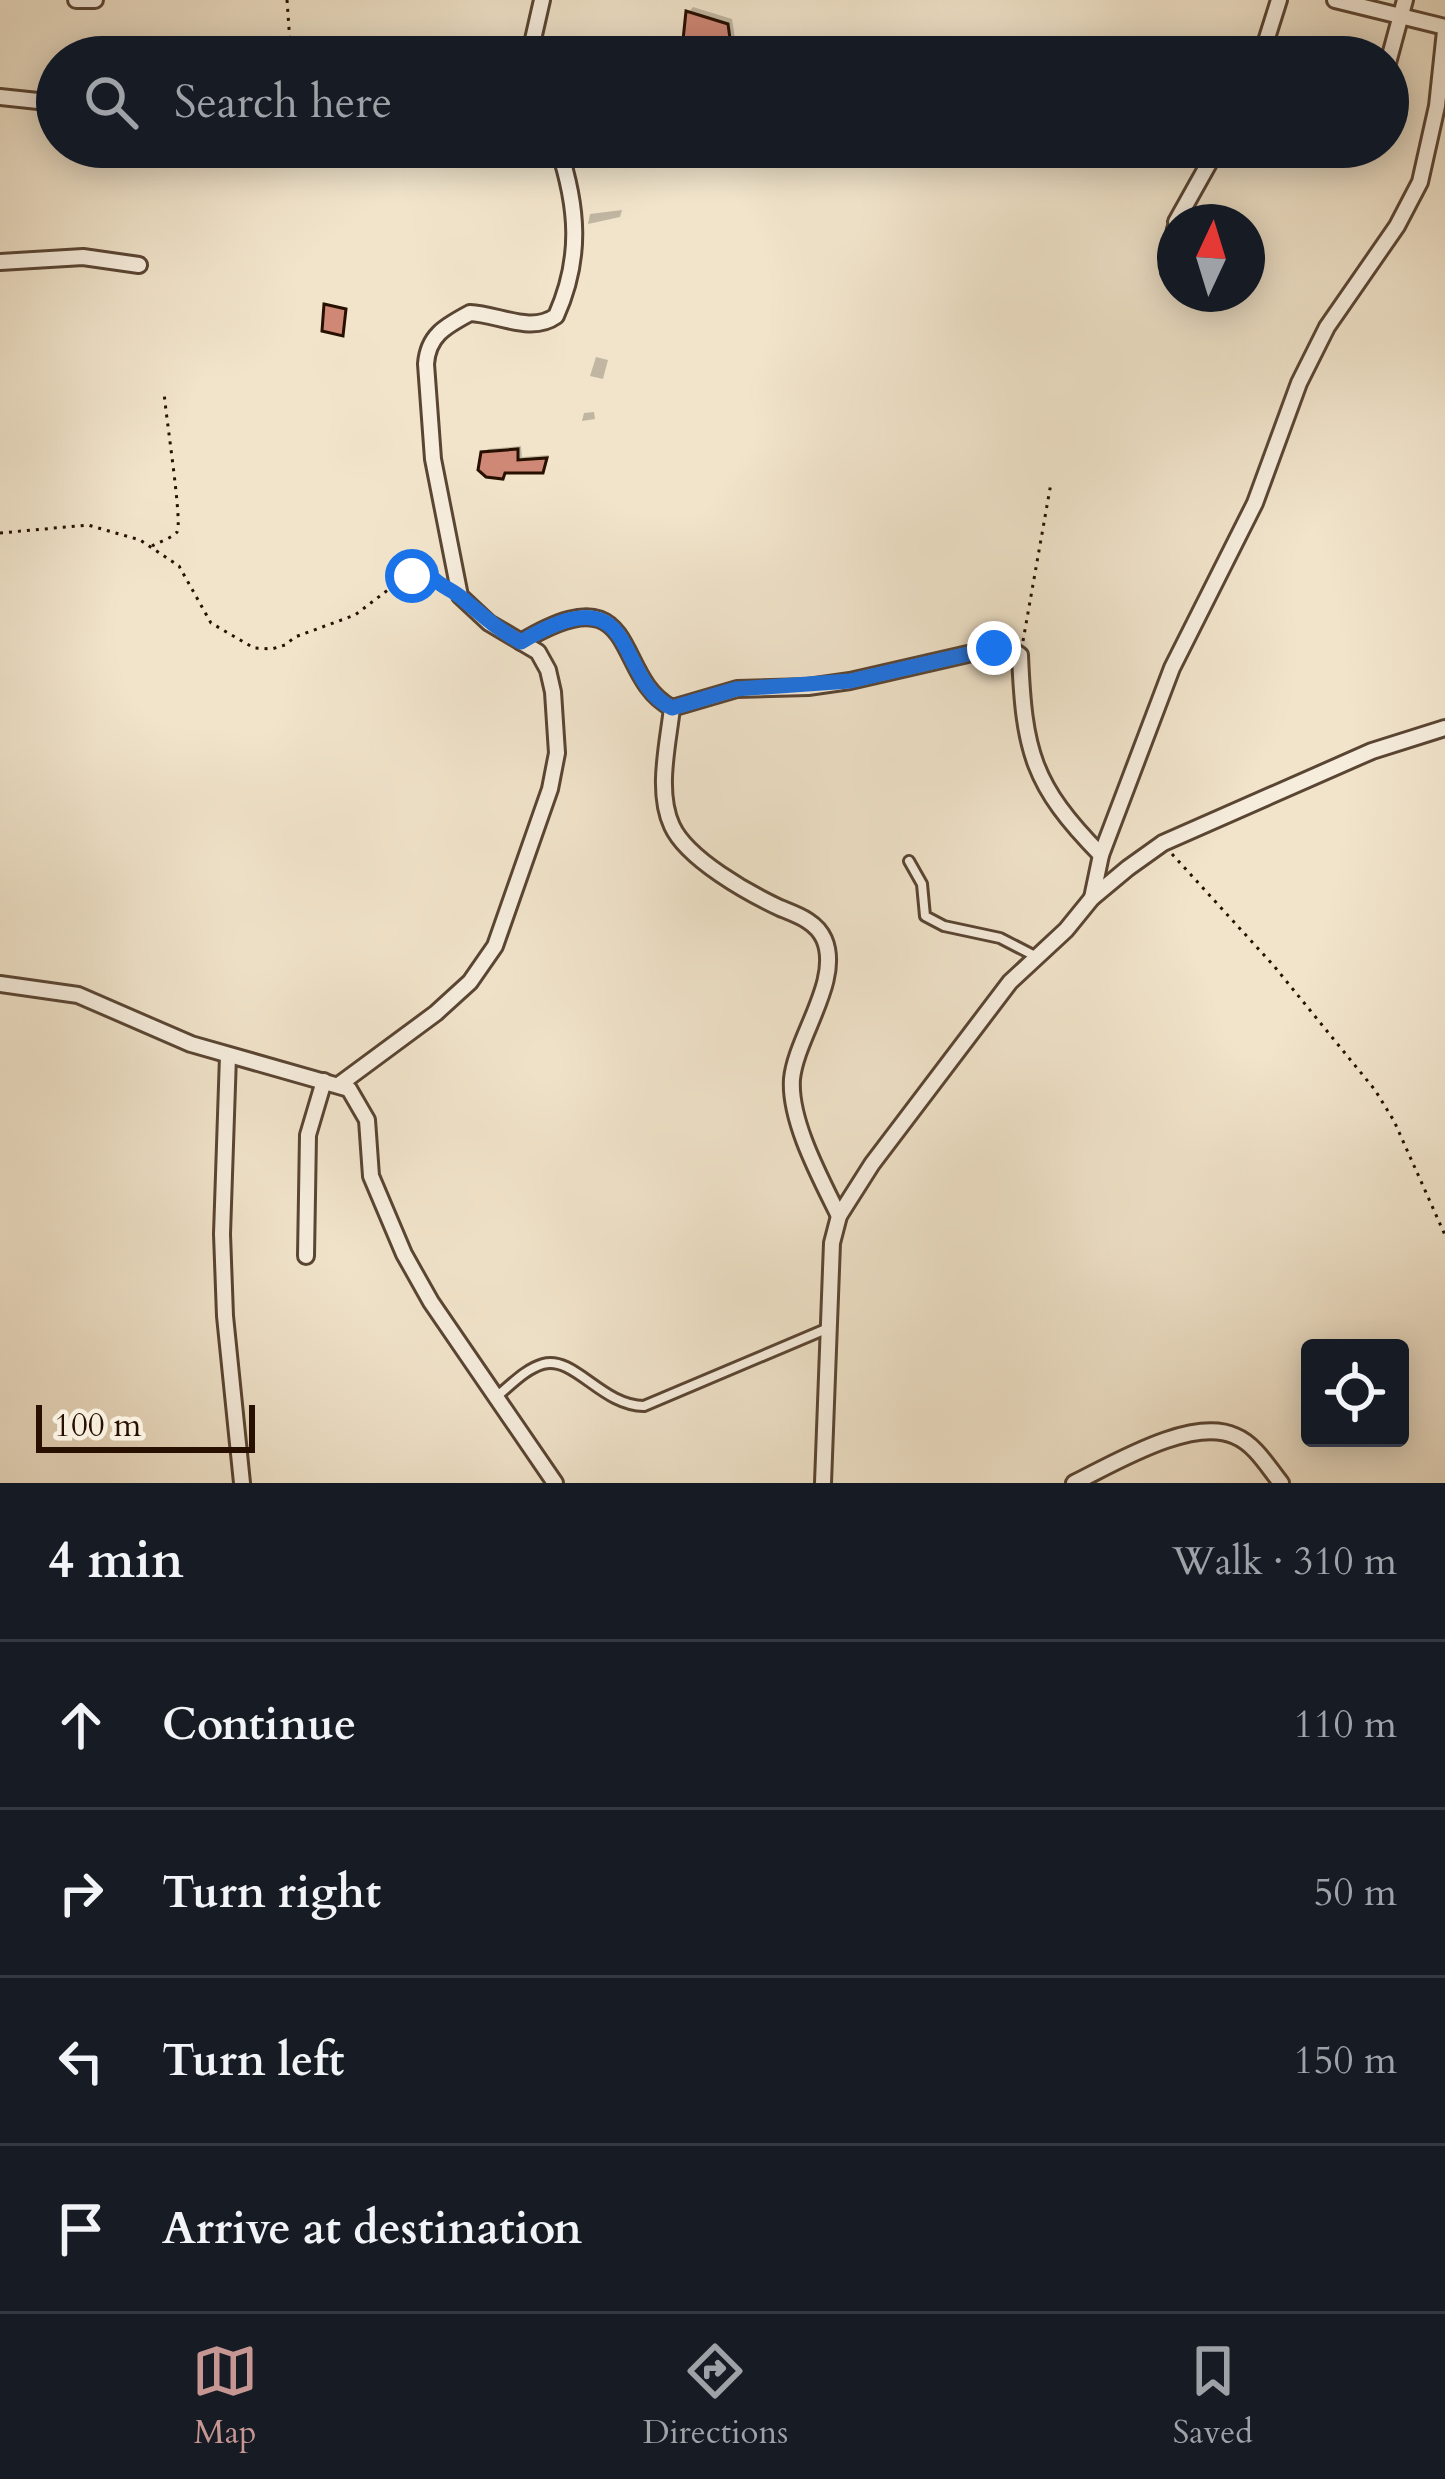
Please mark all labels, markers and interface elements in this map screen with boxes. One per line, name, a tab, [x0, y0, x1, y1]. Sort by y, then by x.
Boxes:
search box	[36, 36, 1409, 168]
icon: search	[78, 69, 144, 135]
text: Search here	[174, 72, 392, 133]
north arrow	[1157, 204, 1265, 312]
route start	[385, 549, 439, 603]
route end	[967, 621, 1021, 675]
map controls	[1301, 1339, 1409, 1447]
button: locate	[1301, 1339, 1409, 1447]
scale bar	[36, 1399, 255, 1452]
text: 100 m	[54, 1403, 141, 1448]
text: 4 min	[48, 1526, 184, 1596]
text: Walk · 310 m	[1172, 1535, 1397, 1588]
icon: ahead	[48, 1692, 114, 1758]
text: Continue	[162, 1694, 356, 1755]
text: 110 m	[1294, 1698, 1397, 1751]
icon: right	[48, 1860, 114, 1926]
text: Turn right	[162, 1862, 381, 1923]
text: 50 m	[1314, 1866, 1397, 1919]
icon: left	[48, 2028, 114, 2094]
text: Turn left	[162, 2030, 344, 2091]
text: 150 m	[1294, 2034, 1397, 2087]
icon: arrive	[48, 2196, 114, 2262]
text: Arrive at destination	[162, 2198, 582, 2259]
tab: Map	[192, 2338, 258, 2455]
tab: Directions	[643, 2338, 788, 2455]
tab: Saved	[1173, 2338, 1253, 2455]

